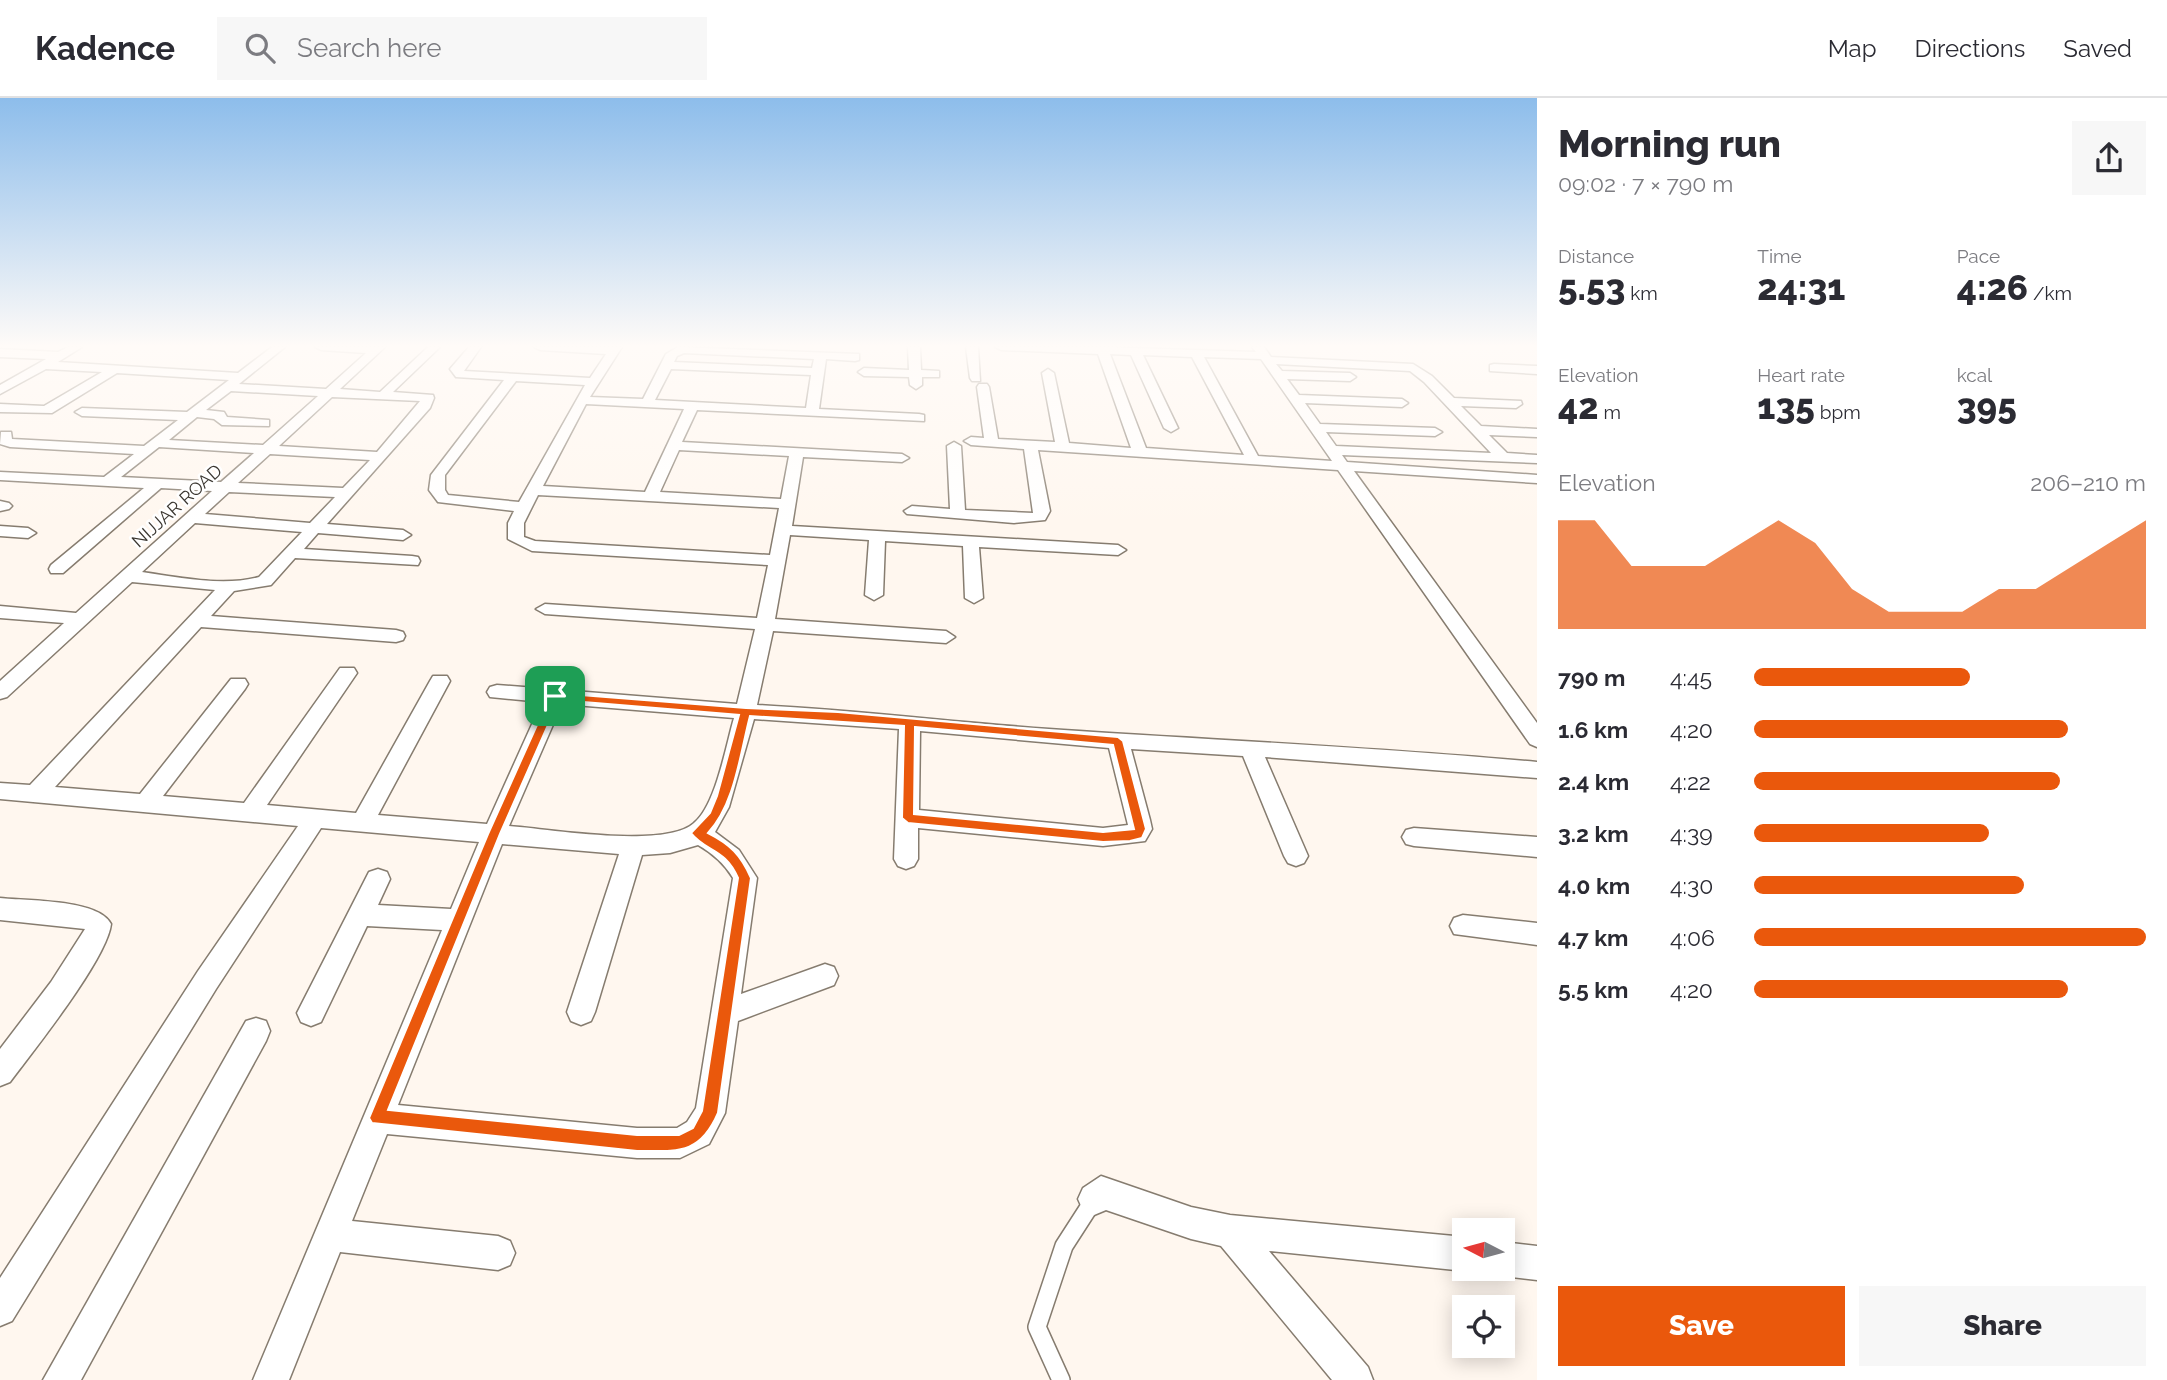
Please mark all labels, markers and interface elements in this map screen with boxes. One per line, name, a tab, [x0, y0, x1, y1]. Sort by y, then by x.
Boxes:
search box	[217, 17, 707, 80]
text: Kadence	[35, 29, 175, 68]
icon: search	[241, 29, 279, 67]
text: Search here	[297, 33, 441, 63]
text: Map	[1828, 34, 1877, 63]
text: Directions	[1915, 34, 2025, 63]
text: Saved	[2063, 34, 2132, 63]
text: Morning run	[1558, 121, 1781, 166]
button: share	[2072, 121, 2146, 195]
text: 09:02 · 7 × 790 m	[1558, 170, 1733, 197]
text: Distance	[1558, 245, 1634, 267]
text: Time	[1757, 245, 1802, 267]
text: Pace	[1957, 245, 2000, 267]
text: 5.53	[1558, 267, 1625, 308]
text: 24:31	[1757, 267, 1846, 308]
text: 4:26	[1957, 267, 2028, 308]
text: km	[1625, 282, 1658, 304]
text: /km	[2028, 282, 2072, 304]
text: Elevation	[1558, 364, 1639, 386]
text: Heart rate	[1757, 364, 1845, 386]
text: kcal	[1957, 364, 1992, 386]
text: 42	[1558, 386, 1599, 427]
text: 135	[1757, 386, 1815, 427]
text: 395	[1957, 386, 2017, 427]
text: m	[1599, 401, 1621, 423]
text: bpm	[1815, 401, 1861, 423]
street label: NIJJAR ROAD	[127, 460, 226, 551]
text: Elevation	[1558, 469, 1656, 496]
text: 206–210 m	[2030, 469, 2146, 496]
text: 790 m	[1558, 664, 1626, 691]
text: 4:45	[1670, 664, 1712, 691]
pin	[525, 666, 585, 726]
icon: arrive	[536, 677, 574, 715]
text: 1.6 km	[1558, 716, 1628, 743]
text: 4:20	[1670, 716, 1713, 743]
text: 2.4 km	[1558, 768, 1629, 795]
text: 4:22	[1670, 768, 1711, 795]
text: 3.2 km	[1558, 820, 1629, 847]
text: 4:39	[1670, 820, 1713, 847]
text: 4.0 km	[1558, 872, 1630, 899]
text: 4:30	[1670, 872, 1713, 899]
text: 4.7 km	[1558, 924, 1629, 951]
text: 4:06	[1670, 924, 1715, 951]
text: 5.5 km	[1558, 976, 1628, 1003]
text: 4:20	[1670, 976, 1713, 1003]
north arrow	[1452, 1218, 1516, 1281]
map controls	[1452, 1218, 1515, 1358]
button: Save	[1558, 1286, 1845, 1366]
button: Share	[1859, 1286, 2146, 1366]
button: locate	[1452, 1295, 1515, 1358]

